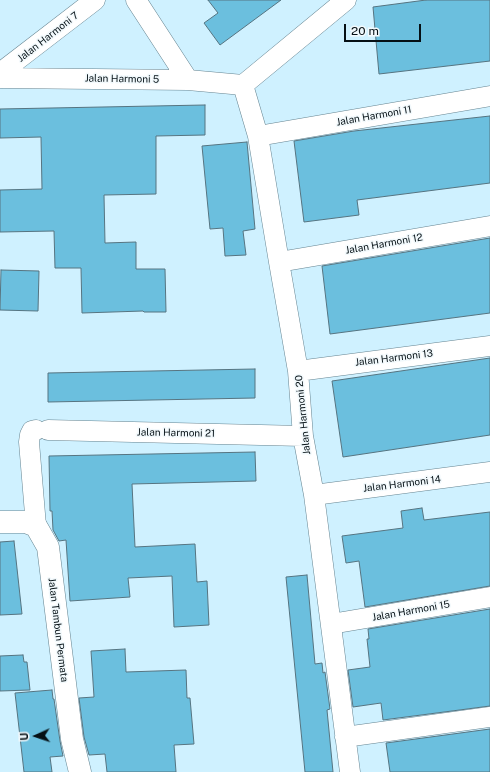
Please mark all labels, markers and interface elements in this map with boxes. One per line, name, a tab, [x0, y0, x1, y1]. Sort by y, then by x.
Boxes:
street label: Jalan Harmoni 7	[15, 9, 81, 65]
scale bar	[346, 16, 423, 42]
text: 20 m	[351, 24, 379, 38]
street label: Jalan Harmoni 5	[85, 72, 159, 86]
street label: Jalan Harmoni 11	[335, 103, 413, 129]
street label: Jalan Harmoni 12	[344, 231, 424, 257]
street label: Jalan Harmoni 13	[354, 347, 434, 369]
street label: Jalan Harmoni 20	[293, 374, 313, 456]
street label: Jalan Harmoni 21	[137, 426, 215, 440]
street label: Jalan Harmoni 14	[362, 473, 442, 495]
street label: Jalan Tambun Permata	[46, 577, 70, 683]
street label: Jalan Harmoni 15	[371, 598, 451, 624]
north arrow	[16, 716, 56, 756]
text: U	[18, 732, 30, 741]

